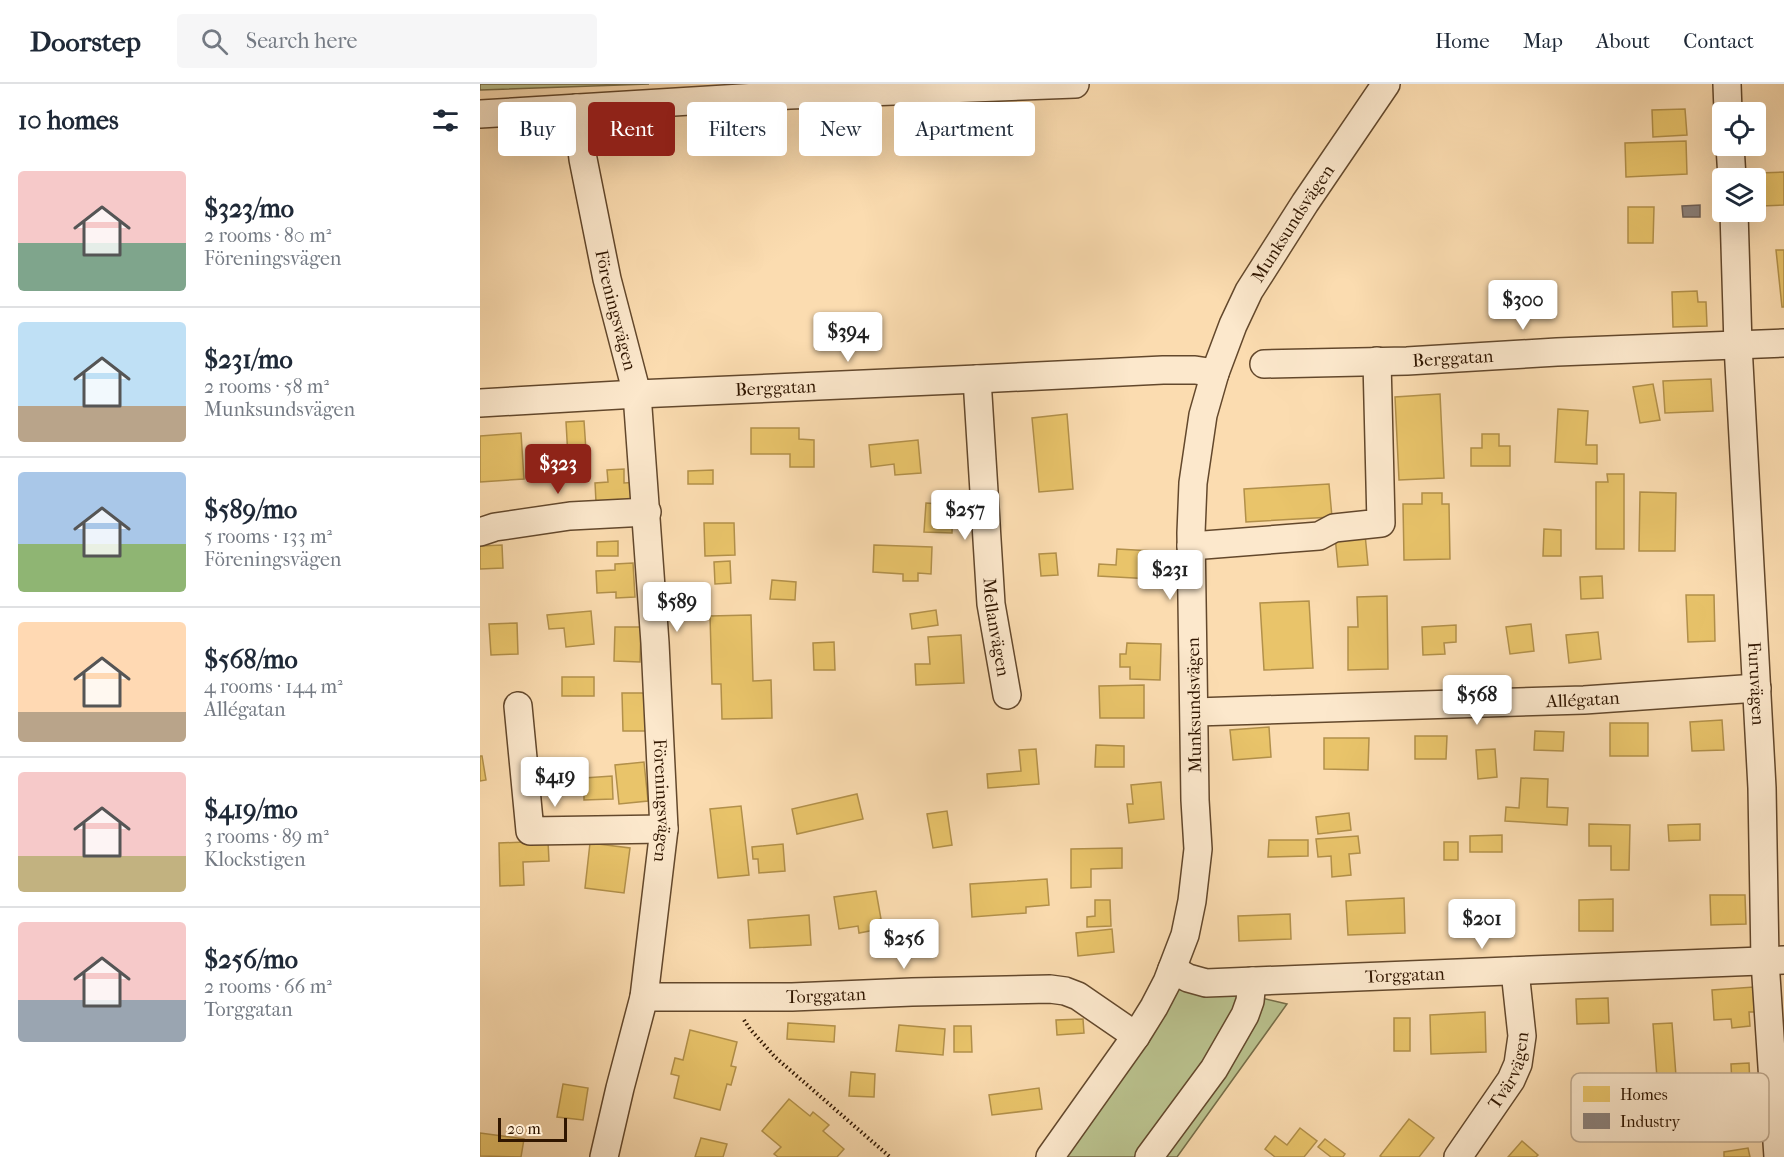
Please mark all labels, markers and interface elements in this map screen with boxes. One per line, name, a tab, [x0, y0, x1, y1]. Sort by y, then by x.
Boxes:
search box	[177, 14, 597, 68]
text: Doorstep	[30, 25, 141, 58]
icon: search	[198, 25, 231, 58]
text: Search here	[246, 28, 357, 54]
text: Home	[1435, 29, 1490, 53]
text: Map	[1523, 29, 1563, 53]
text: About	[1596, 29, 1650, 53]
text: Contact	[1683, 29, 1754, 53]
chip: Buy	[498, 102, 576, 156]
chip: Rent	[588, 102, 675, 156]
chip: Filters	[687, 102, 787, 156]
chip: New	[799, 102, 882, 156]
chip: Apartment	[894, 102, 1035, 156]
map controls	[1712, 102, 1766, 222]
button: locate	[1712, 102, 1766, 156]
icon: filters	[429, 104, 462, 137]
text: 10 homes	[18, 105, 119, 136]
street label: Munksundsvägen	[1247, 160, 1339, 286]
button: layers	[1712, 168, 1766, 222]
text: $323/mo	[204, 193, 294, 224]
icon: home	[66, 195, 138, 267]
text: 2 rooms · 80 m²	[204, 224, 331, 247]
text: Föreningsvägen	[204, 247, 341, 270]
street label: Föreningsvägen	[590, 248, 641, 373]
pin: $300	[1487, 280, 1559, 331]
text: $300	[1502, 288, 1544, 311]
pin: $394	[812, 312, 884, 363]
text: $394	[827, 320, 869, 343]
text: $231/mo	[204, 344, 293, 375]
icon: home	[66, 346, 138, 418]
street label: Berggatan	[1412, 346, 1495, 372]
text: 2 rooms · 58 m²	[204, 375, 329, 398]
street label: Berggatan	[735, 376, 817, 401]
text: Munksundsvägen	[204, 398, 355, 421]
pin: $323	[522, 444, 594, 495]
text: $323	[539, 452, 577, 475]
pin: $257	[929, 490, 1001, 541]
text: $589/mo	[204, 494, 297, 525]
icon: home	[66, 496, 138, 568]
text: $257	[945, 498, 985, 521]
text: 5 rooms · 133 m²	[204, 525, 332, 548]
text: Föreningsvägen	[204, 548, 341, 571]
pin: $231	[1134, 550, 1206, 601]
text: $231	[1152, 558, 1188, 581]
street label: Mellanvägen	[978, 577, 1014, 679]
pin: $589	[641, 582, 713, 633]
text: $589	[657, 590, 697, 613]
street label: Munksundsvägen	[1183, 636, 1206, 773]
street label: Furuvägen	[1743, 641, 1769, 726]
text: $568/mo	[204, 644, 298, 675]
icon: home	[66, 646, 138, 718]
text: 4 rooms · 144 m²	[204, 675, 343, 698]
pin: $568	[1441, 675, 1513, 726]
text: $568	[1457, 683, 1497, 706]
street label: Allégatan	[1545, 688, 1621, 712]
text: Allégatan	[204, 698, 286, 721]
street label: Föreningsvägen	[649, 738, 674, 864]
pin: $419	[519, 757, 591, 808]
text: $419	[535, 765, 575, 788]
text: $419/mo	[204, 794, 298, 825]
icon: home	[66, 796, 138, 868]
text: 3 rooms · 89 m²	[204, 825, 329, 848]
text: Klockstigen	[204, 848, 306, 871]
pin: $201	[1446, 899, 1518, 950]
text: $201	[1462, 907, 1502, 930]
pin: $256	[868, 919, 940, 970]
text: $256	[884, 927, 924, 950]
text: $256/mo	[204, 944, 298, 975]
icon: home	[66, 946, 138, 1018]
street label: Torggatan	[1365, 963, 1446, 988]
text: 2 rooms · 66 m²	[204, 975, 332, 998]
street label: Torggatan	[786, 984, 867, 1008]
text: Torggatan	[204, 998, 293, 1021]
street label: Tvärvägen	[1484, 1030, 1534, 1113]
legend	[1571, 1073, 1769, 1142]
text: Homes	[1620, 1085, 1668, 1104]
text: Industry	[1620, 1112, 1681, 1131]
scale bar	[498, 1115, 567, 1142]
text: 20 m	[507, 1119, 541, 1138]

